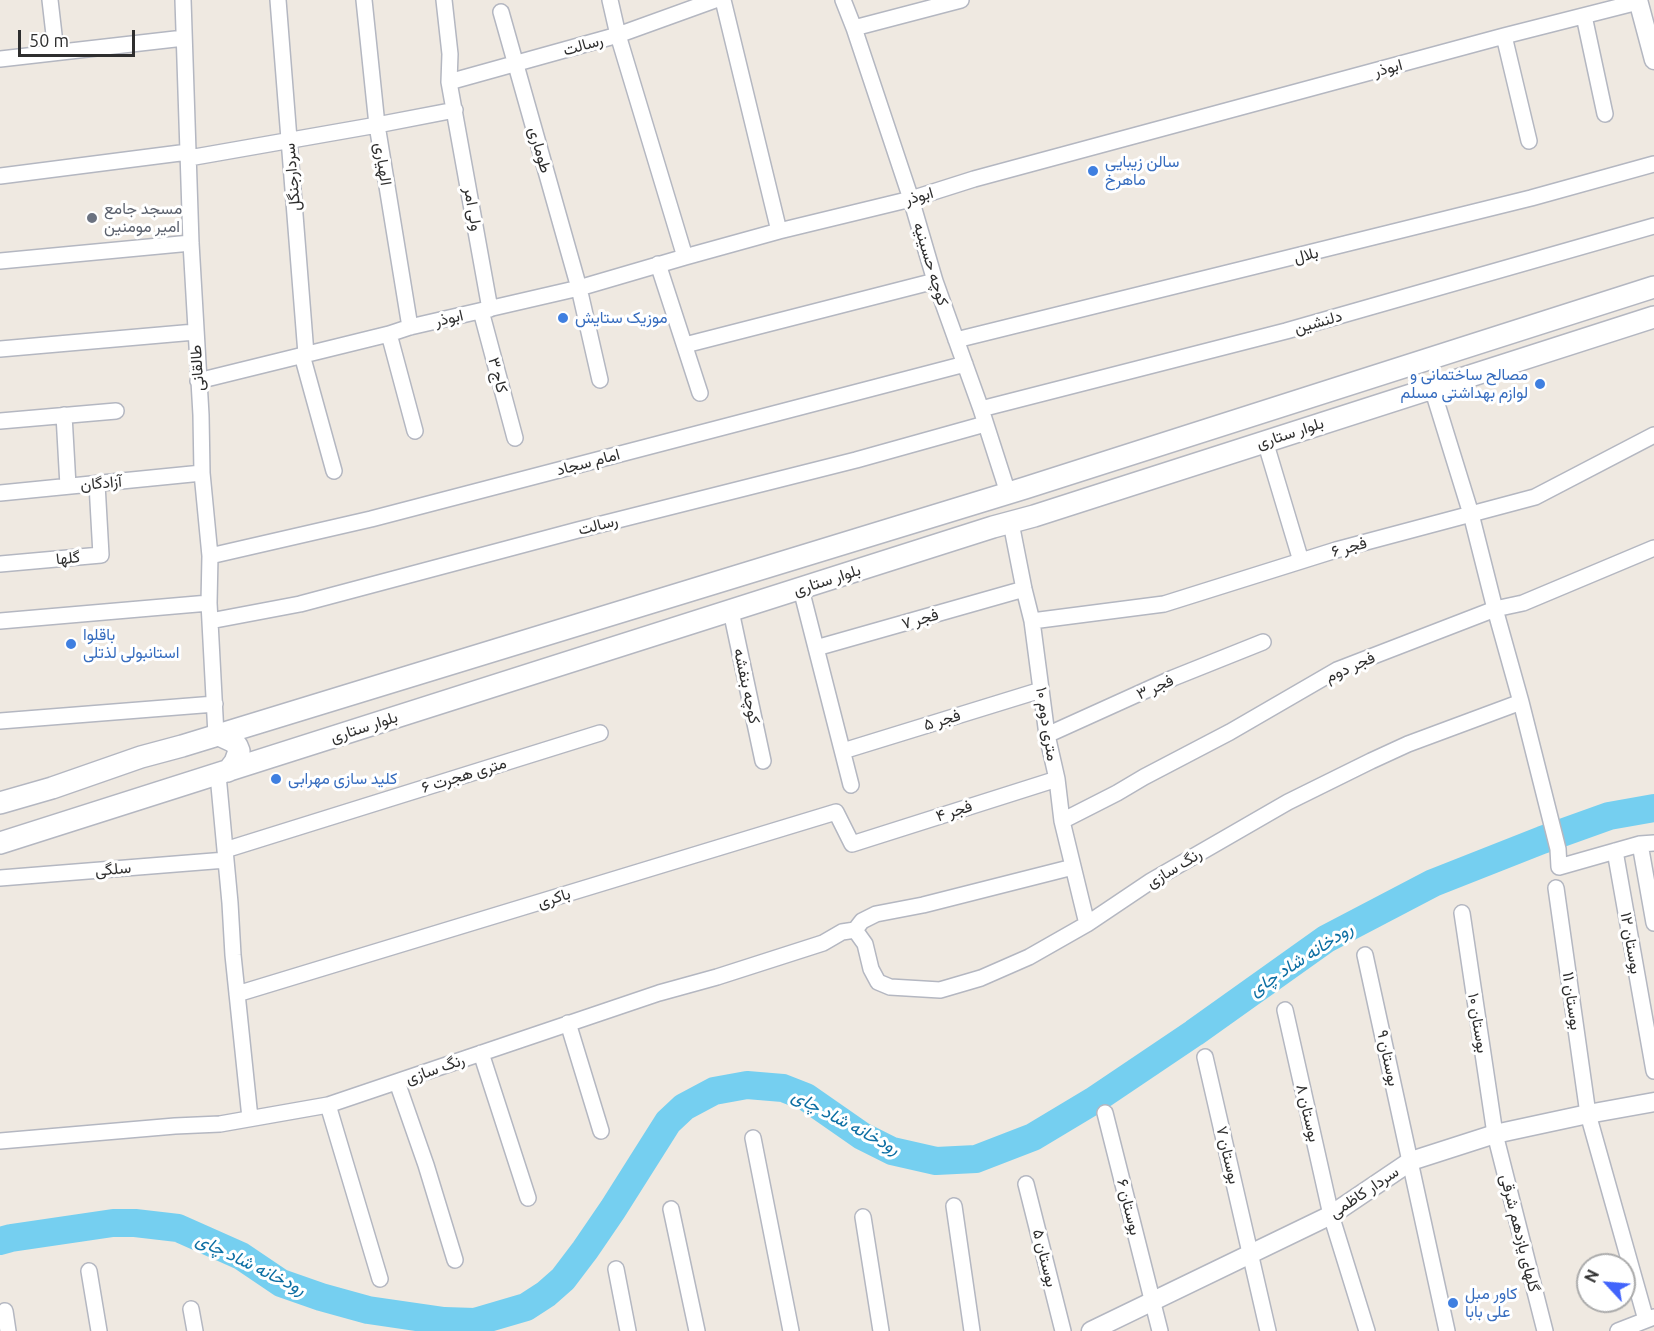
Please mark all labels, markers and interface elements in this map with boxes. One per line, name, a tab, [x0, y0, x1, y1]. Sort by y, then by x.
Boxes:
scale bar	[21, 18, 138, 56]
text: 50 m	[29, 30, 69, 50]
street label: رسالت	[561, 30, 605, 60]
street label: ابوذر	[1372, 55, 1404, 81]
street label: طوماری	[524, 125, 556, 175]
street label: الهیاری	[370, 141, 396, 187]
street label: سردارجنگل	[279, 142, 305, 212]
place label: سالن زیبایی ماهرخ	[1105, 152, 1179, 190]
marker: سالن زیبایی ماهرخ	[1086, 164, 1100, 178]
street label: ابوذر	[903, 183, 935, 209]
street label: ولی امر	[460, 186, 486, 232]
place label: مسجد جامع امیر مومنین	[104, 199, 182, 237]
marker: مسجد جامع امیر مومنین	[85, 211, 99, 225]
street label: کوچه حسینیه	[909, 220, 953, 308]
street label: بلال	[1292, 243, 1320, 267]
street label: ابوذر	[433, 305, 465, 331]
street label: دلنشین	[1292, 306, 1344, 338]
place label: موزیک ستایش	[575, 308, 668, 328]
marker: موزیک ستایش	[556, 311, 570, 325]
street label: طالقانی	[186, 344, 208, 392]
street label: کاج ۳	[484, 355, 512, 395]
place label: مصالح ساختمانی و لوازم بهداشتی مسلم	[1401, 365, 1528, 403]
marker: مصالح ساختمانی و لوازم بهداشتی مسلم	[1533, 377, 1547, 391]
street label: بلوار ستاری	[1254, 413, 1326, 453]
street label: امام سجاد	[554, 444, 622, 480]
street label: آزادگان	[80, 472, 122, 494]
street label: رسالت	[576, 511, 620, 539]
street label: فجر ۶	[1329, 533, 1369, 561]
street label: گلها	[55, 547, 81, 569]
street label: بلوار ستاری	[791, 560, 863, 600]
street label: فجر ۷	[899, 605, 941, 633]
place label: باقلوا استانبولی لذتلی	[83, 625, 179, 663]
marker: باقلوا استانبولی لذتلی	[64, 637, 78, 651]
street label: کوچه بنفشه	[730, 646, 764, 726]
street label: فجر دوم	[1322, 648, 1378, 686]
street label: فجر ۳	[1133, 670, 1177, 704]
street label: ۱۰ متری دوم	[1032, 686, 1062, 762]
street label: فجر ۵	[921, 705, 963, 735]
street label: بلوار ستاری	[328, 707, 400, 747]
street label: ۶ متری هجرت	[419, 753, 509, 797]
place label: کلید سازی مهرابی	[288, 769, 397, 789]
marker: کلید سازی مهرابی	[269, 772, 283, 786]
street label: فجر ۴	[933, 796, 975, 826]
street label: رنگ سازی	[1143, 844, 1205, 892]
street label: سلگی	[94, 858, 132, 880]
street label: باکری	[535, 884, 573, 912]
street label: بوستان ۱۲	[1616, 911, 1646, 975]
water label: رودخانه شاد چای	[1245, 918, 1357, 1000]
street label: بوستان ۱۱	[1558, 971, 1586, 1031]
street label: بوستان ۱۰	[1464, 992, 1492, 1054]
street label: بوستان ۹	[1373, 1028, 1403, 1088]
street label: رنگ سازی	[403, 1050, 467, 1088]
street label: بوستان ۸	[1292, 1082, 1324, 1144]
water label: رودخانه شاد چای	[788, 1085, 904, 1159]
street label: بوستان ۷	[1212, 1124, 1244, 1186]
street label: سردار کاظمی	[1326, 1162, 1402, 1222]
street label: گلهای یازدهم شرقی	[1496, 1172, 1544, 1294]
street label: بوستان ۶	[1113, 1177, 1145, 1237]
street label: بوستان ۵	[1029, 1227, 1061, 1289]
water label: رودخانه شاد چای	[193, 1228, 309, 1300]
north arrow	[1576, 1253, 1636, 1313]
text: N	[1581, 1267, 1602, 1285]
place label: کاور مبل علی بابا	[1465, 1284, 1517, 1322]
marker: کاور مبل علی بابا	[1446, 1296, 1460, 1310]

